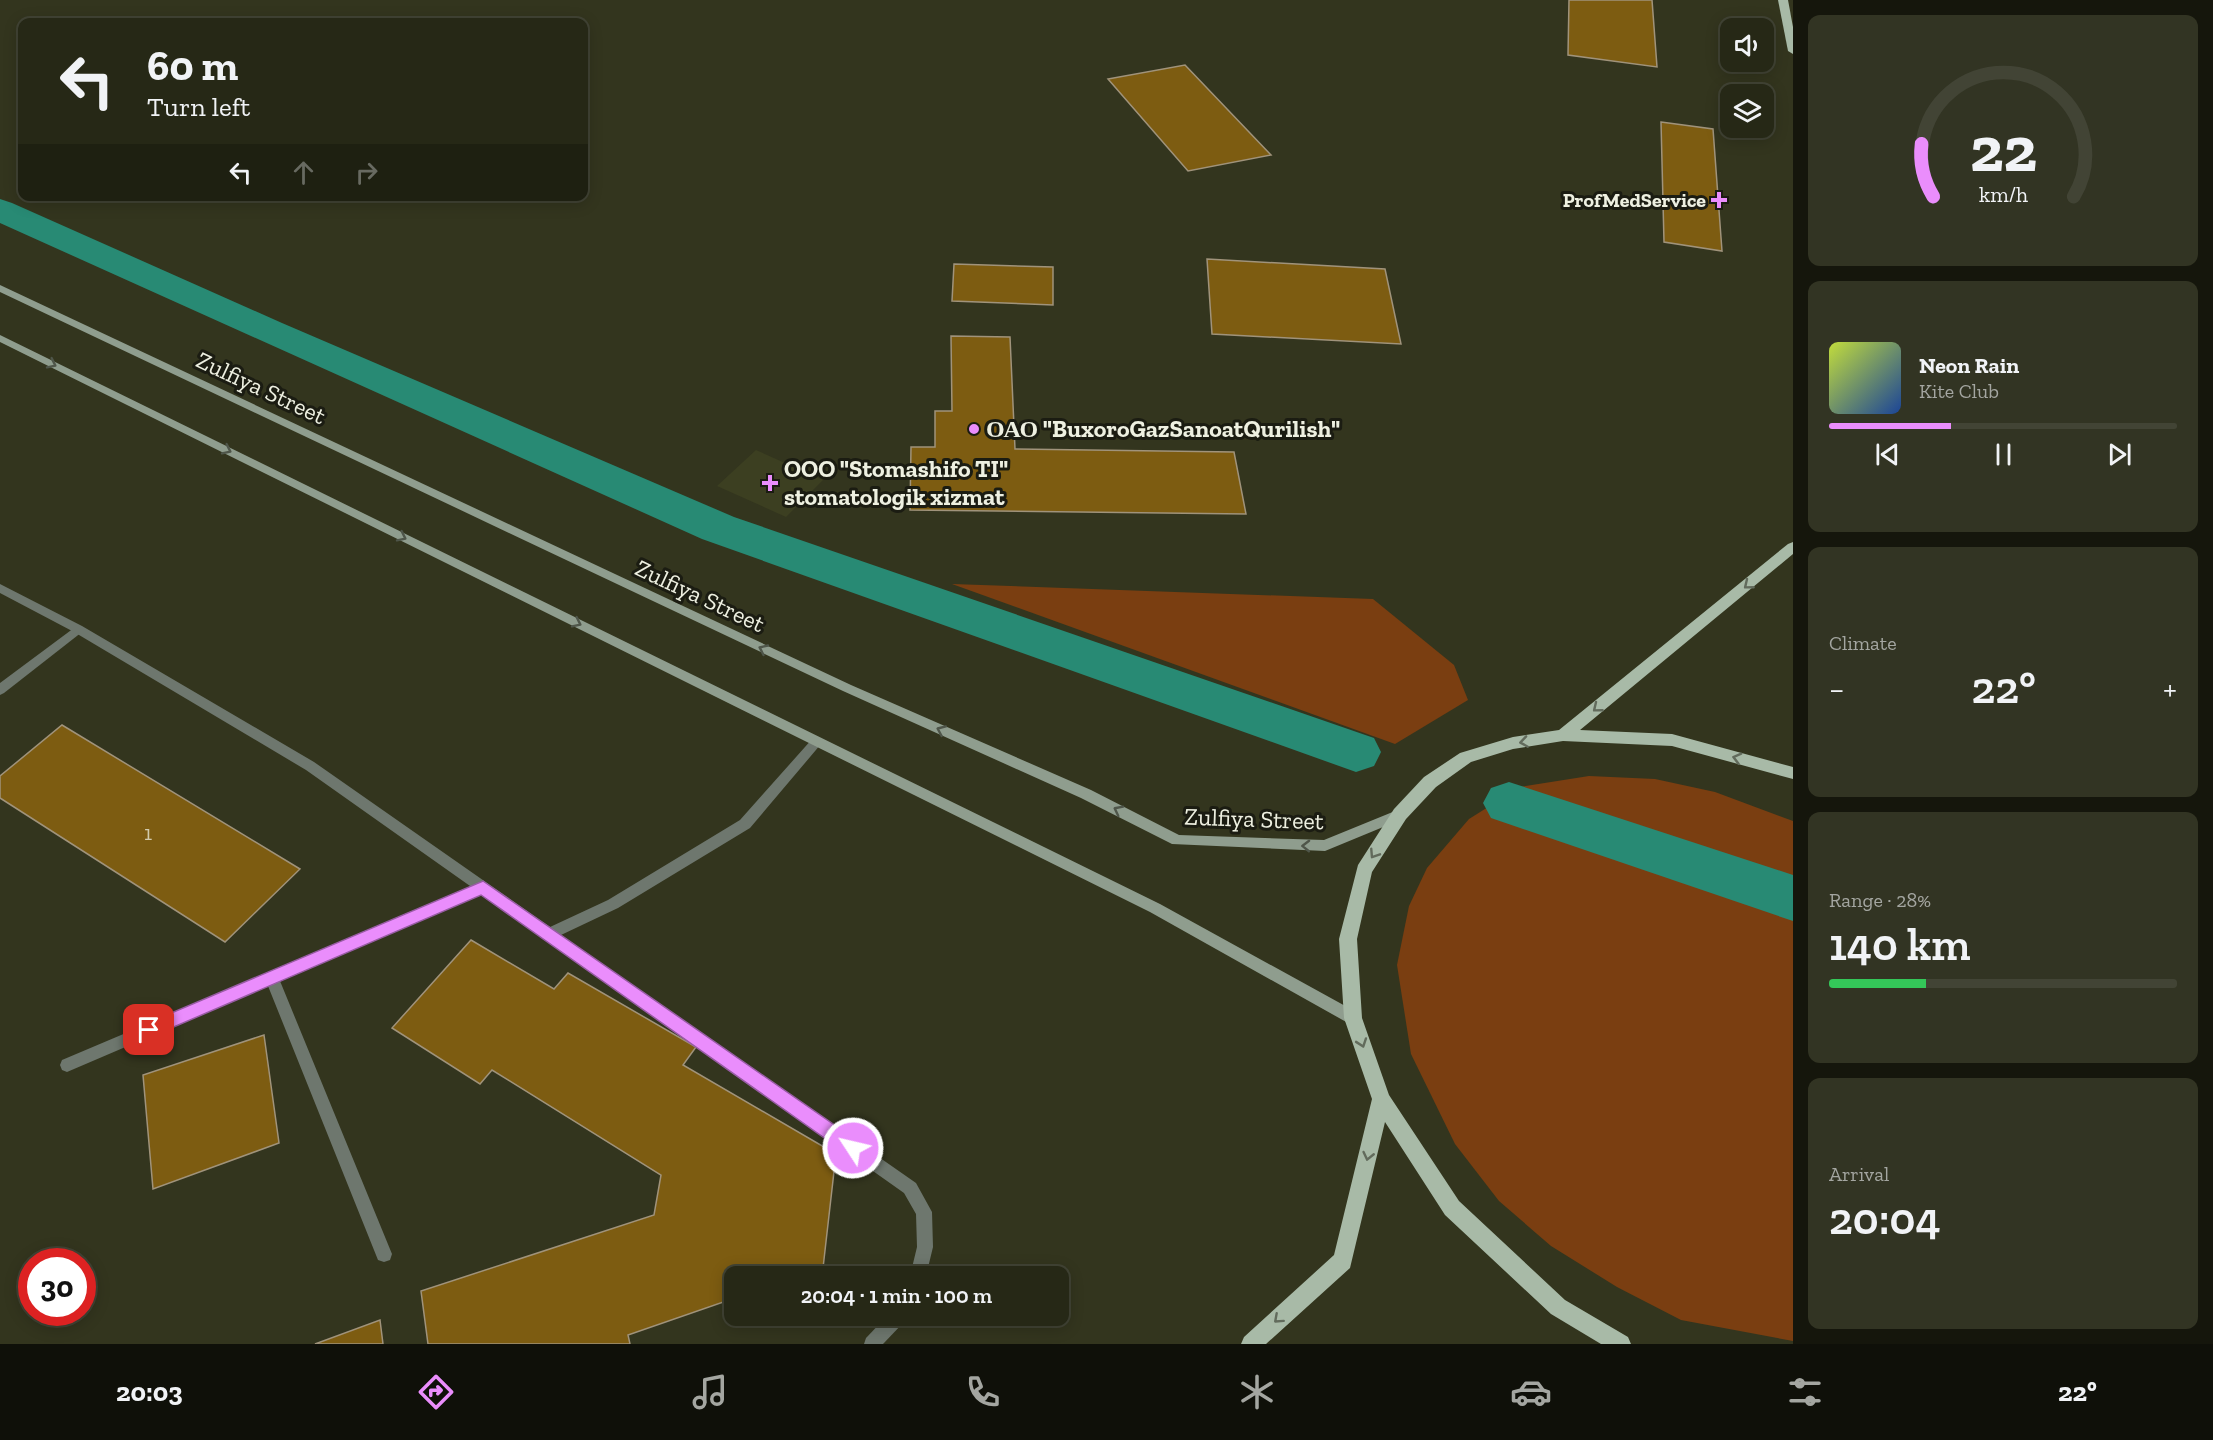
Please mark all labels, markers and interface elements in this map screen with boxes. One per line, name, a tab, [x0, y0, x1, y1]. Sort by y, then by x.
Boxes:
map controls	[1720, 18, 1774, 138]
button: sound	[1720, 18, 1774, 72]
text: 60 m	[147, 40, 238, 91]
icon: left	[48, 42, 126, 120]
button: layers	[1720, 84, 1774, 138]
text: Turn left	[147, 91, 250, 123]
text: 22	[1969, 113, 2037, 188]
icon: left	[224, 156, 257, 189]
icon: ahead	[287, 156, 320, 189]
icon: right	[350, 156, 383, 189]
text: km/h	[1979, 183, 2027, 208]
place label: ProfMedService	[1563, 188, 1706, 212]
marker: ProfMedService	[1710, 191, 1728, 209]
street label: Zulfiya Street	[192, 345, 331, 430]
text: Neon Rain	[1919, 352, 2019, 379]
one-way arrow	[46, 357, 57, 369]
text: Kite Club	[1919, 379, 1999, 403]
place label: ОАО "BuxoroGazSanoatQurilish"	[986, 414, 1340, 443]
marker: ОАО "BuxoroGazSanoatQurilish"	[967, 422, 981, 436]
icon: previous	[1871, 438, 1904, 471]
icon: pause	[1987, 438, 2020, 471]
icon: next	[2103, 438, 2136, 471]
one-way arrow	[221, 443, 232, 455]
place label: OOO "Stomashifo TI" stomatologik xizmat	[784, 454, 1008, 511]
marker: OOO "Stomashifo TI" stomatologik xizmat	[761, 474, 779, 492]
one-way arrow	[396, 529, 407, 541]
street label: Zulfiya Street	[631, 553, 770, 638]
one-way arrow	[1744, 577, 1755, 588]
one-way arrow	[571, 616, 582, 627]
text: Climate	[1829, 631, 1897, 655]
one-way arrow	[759, 644, 770, 656]
text: 22°	[1972, 661, 2036, 715]
text: −	[1829, 669, 1844, 708]
text: +	[2163, 669, 2177, 708]
one-way arrow	[1593, 700, 1604, 711]
one-way arrow	[936, 725, 947, 737]
one-way arrow	[1519, 735, 1528, 747]
one-way arrow	[1732, 752, 1742, 765]
street label: Zulfiya Street	[1184, 802, 1324, 835]
one-way arrow	[1113, 806, 1124, 818]
house number: 1	[144, 820, 152, 845]
one-way arrow	[1301, 840, 1310, 852]
one-way arrow	[1370, 847, 1381, 858]
text: Range · 28%	[1829, 888, 1931, 912]
text: 140 km	[1829, 918, 1970, 972]
pin	[123, 1004, 174, 1055]
icon: arrive	[132, 1013, 165, 1046]
one-way arrow	[1355, 1037, 1367, 1048]
position arrow	[821, 1116, 885, 1180]
one-way arrow	[1362, 1151, 1375, 1161]
text: Arrival	[1829, 1162, 1889, 1186]
text: 20:04	[1829, 1192, 1941, 1246]
speed limit sign: 30	[18, 1248, 96, 1326]
text: 20:04 · 1 min · 100 m	[801, 1282, 992, 1309]
one-way arrow	[1274, 1312, 1285, 1323]
icon: directions	[415, 1371, 457, 1413]
icon: music	[689, 1371, 731, 1413]
icon: phone	[962, 1371, 1004, 1413]
icon: climate	[1236, 1371, 1278, 1413]
icon: car	[1510, 1371, 1552, 1413]
icon: filters	[1784, 1371, 1826, 1413]
text: 20:03	[116, 1376, 183, 1408]
text: 22°	[2058, 1376, 2097, 1408]

